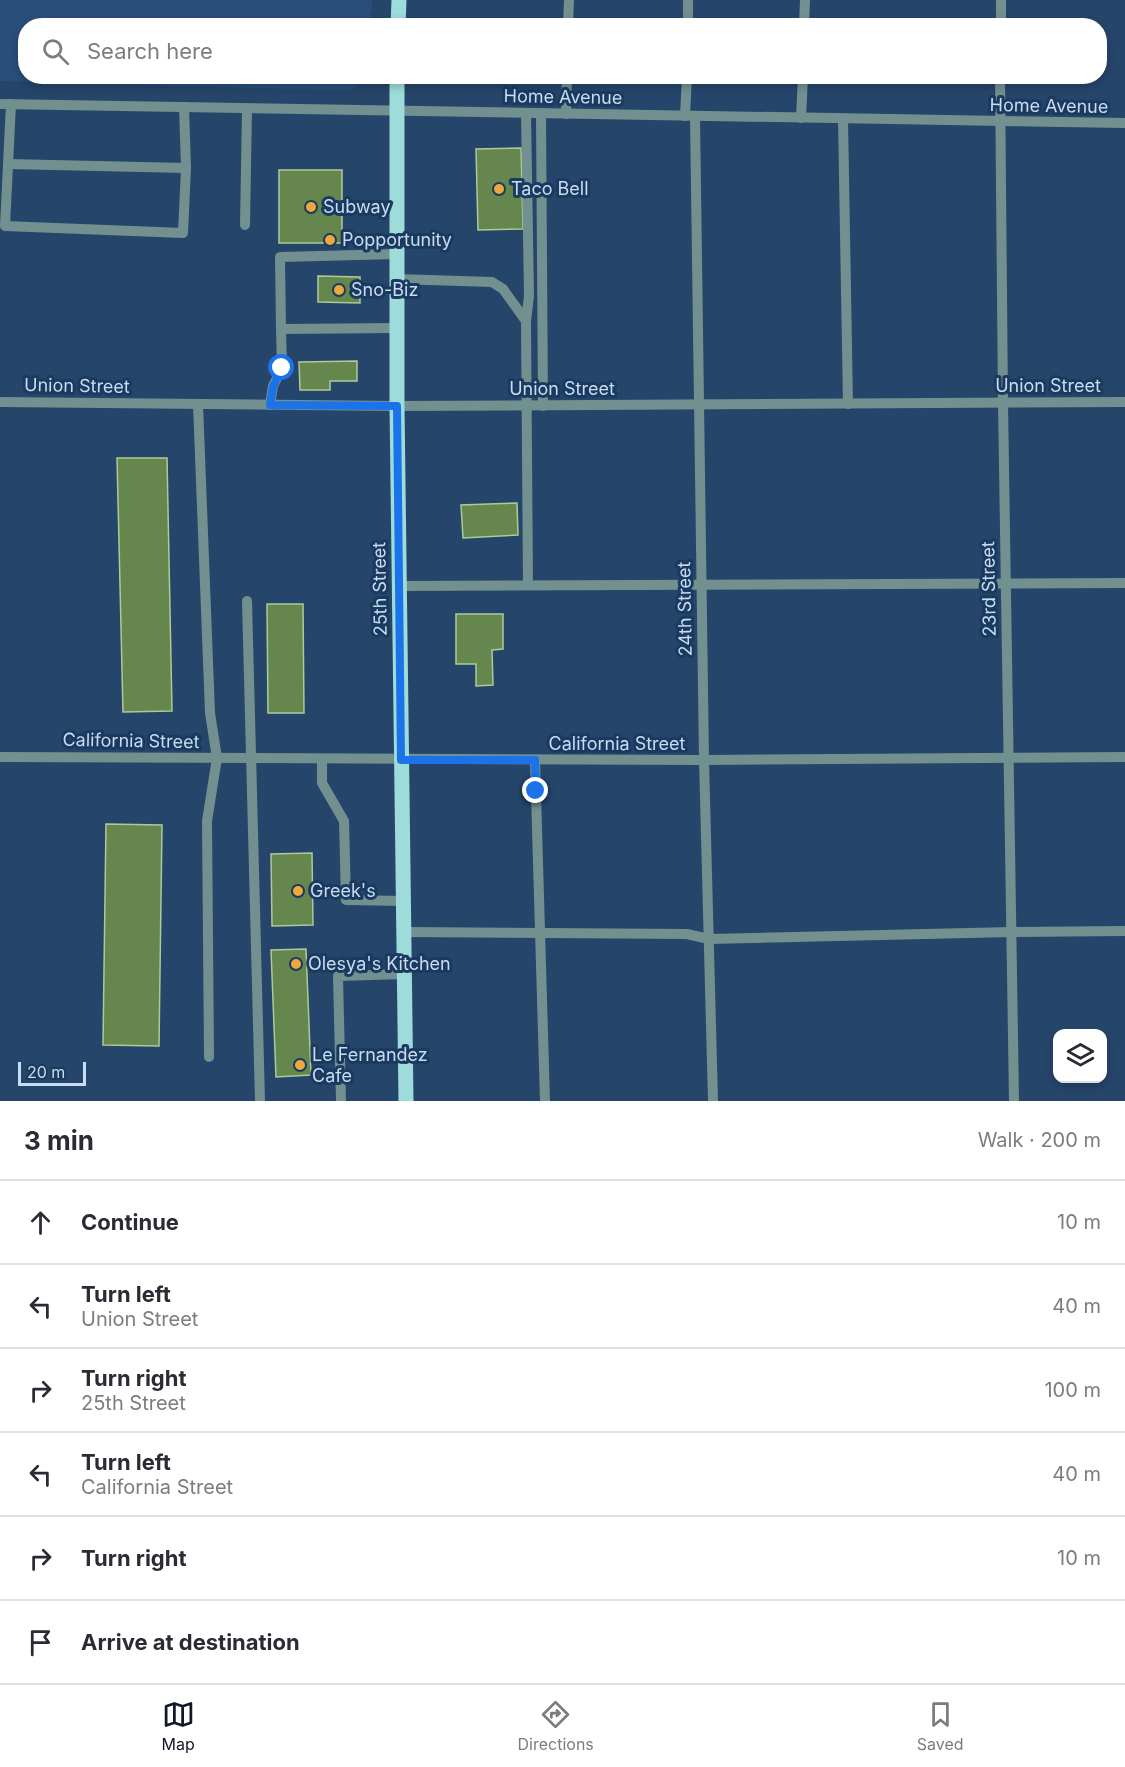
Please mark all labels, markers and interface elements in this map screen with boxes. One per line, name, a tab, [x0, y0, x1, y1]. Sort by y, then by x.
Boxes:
search box	[18, 18, 1107, 84]
icon: search	[39, 35, 72, 68]
text: Search here	[87, 38, 213, 64]
street label: Home Avenue	[503, 85, 623, 108]
street label: Home Avenue	[989, 94, 1109, 117]
place label: Taco Bell	[511, 178, 589, 199]
marker: Taco Bell	[492, 182, 506, 196]
place label: Subway	[323, 196, 391, 217]
marker: Subway	[304, 200, 318, 214]
place label: Popportunity	[342, 229, 452, 250]
marker: Popportunity	[323, 233, 337, 247]
place label: Sno-Biz	[351, 279, 418, 300]
marker: Sno-Biz	[332, 283, 346, 297]
route start	[268, 354, 294, 380]
street label: Union Street	[24, 374, 130, 397]
street label: Union Street	[995, 375, 1101, 396]
street label: Union Street	[509, 378, 615, 399]
street label: 23rd Street	[977, 541, 1000, 637]
street label: 25th Street	[368, 542, 391, 636]
street label: 24th Street	[673, 561, 696, 657]
street label: California Street	[62, 729, 200, 752]
street label: California Street	[549, 733, 686, 754]
route end	[522, 777, 548, 803]
place label: Greek's	[310, 880, 376, 901]
marker: Greek's	[291, 884, 305, 898]
place label: Olesya's Kitchen	[308, 953, 451, 974]
marker: Olesya's Kitchen	[289, 957, 303, 971]
map controls	[1053, 1029, 1107, 1083]
button: layers	[1053, 1029, 1107, 1083]
place label: Le Fernandez Cafe	[312, 1044, 428, 1086]
marker: Le Fernandez Cafe	[293, 1058, 307, 1072]
scale bar	[18, 1059, 86, 1086]
text: 20 m	[27, 1062, 65, 1082]
text: 3 min	[24, 1125, 94, 1156]
text: Walk · 200 m	[978, 1128, 1101, 1152]
icon: ahead	[24, 1206, 57, 1239]
text: Continue	[81, 1209, 179, 1235]
text: 10 m	[1057, 1210, 1101, 1234]
text: Turn left	[81, 1281, 171, 1307]
icon: left	[24, 1290, 57, 1323]
text: 40 m	[1052, 1294, 1101, 1318]
text: Union Street	[81, 1307, 198, 1331]
text: Turn right	[81, 1365, 187, 1391]
icon: right	[24, 1374, 57, 1407]
text: 100 m	[1044, 1378, 1101, 1402]
text: 25th Street	[81, 1391, 186, 1415]
text: Turn left	[81, 1449, 171, 1475]
icon: left	[24, 1458, 57, 1491]
text: 40 m	[1052, 1462, 1101, 1486]
text: California Street	[81, 1475, 233, 1499]
icon: right	[24, 1542, 57, 1575]
text: Turn right	[81, 1545, 187, 1571]
text: 10 m	[1057, 1546, 1101, 1570]
icon: arrive	[24, 1626, 57, 1659]
text: Arrive at destination	[81, 1629, 300, 1655]
tab: Map	[161, 1698, 195, 1754]
tab: Directions	[518, 1698, 594, 1754]
tab: Saved	[917, 1698, 964, 1754]

